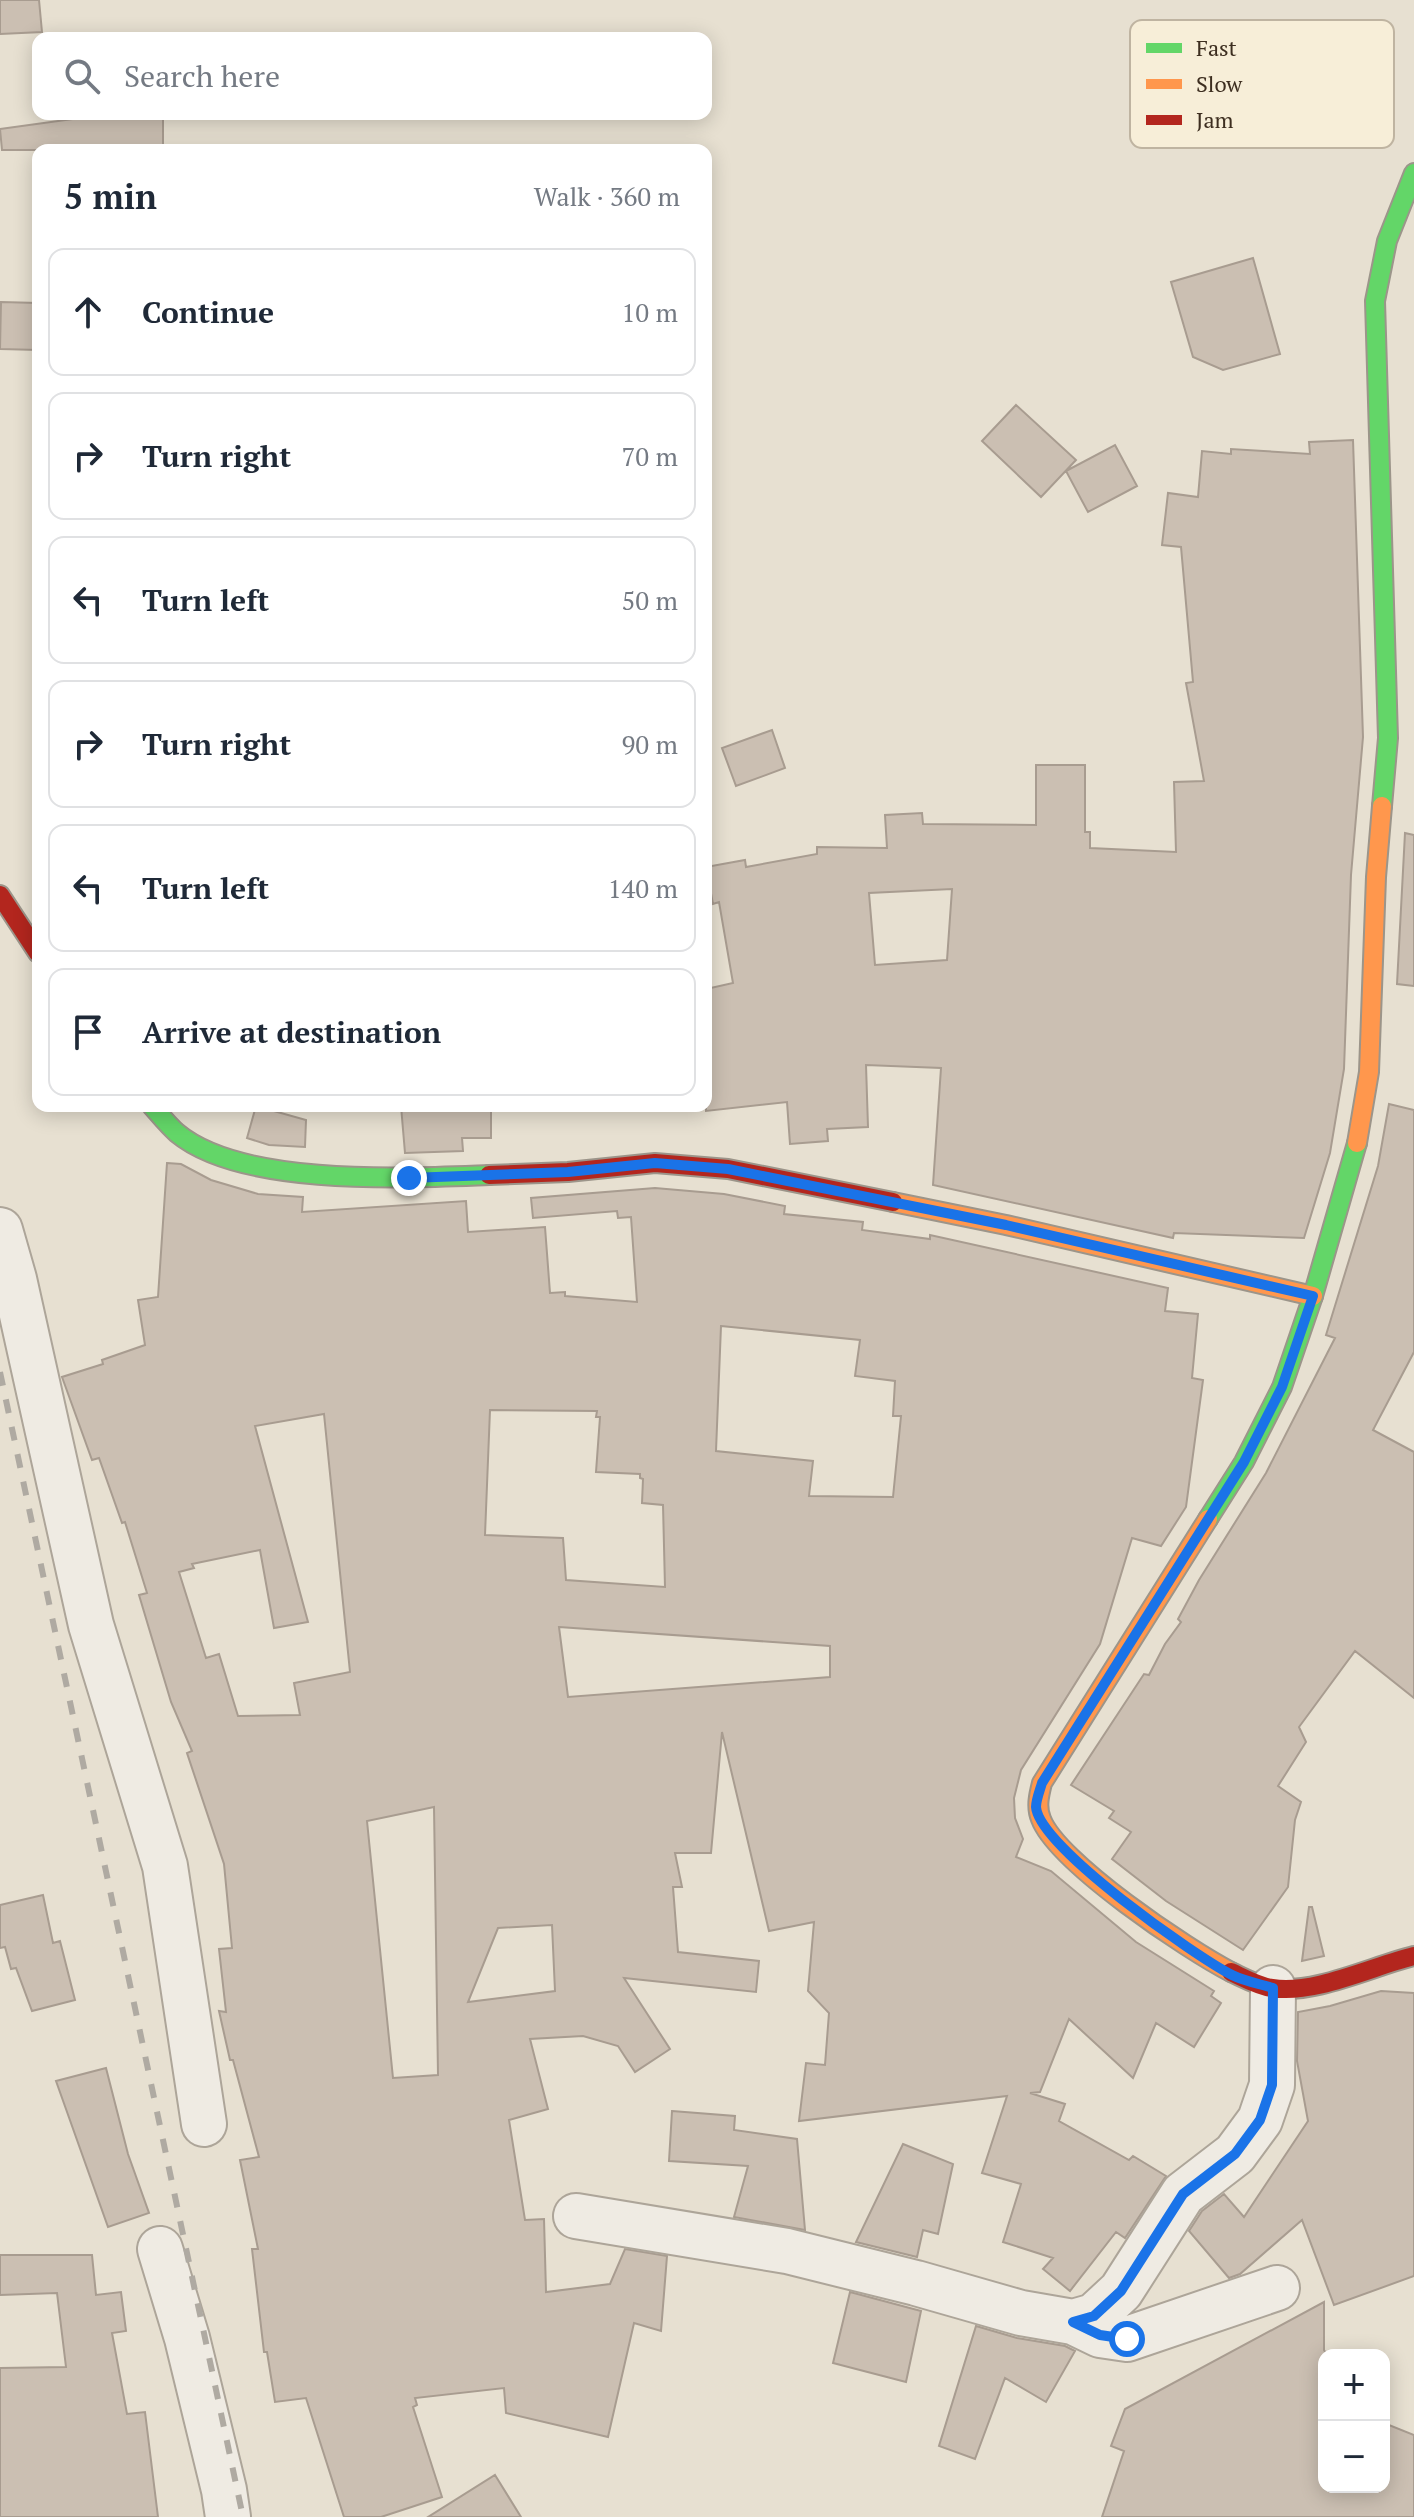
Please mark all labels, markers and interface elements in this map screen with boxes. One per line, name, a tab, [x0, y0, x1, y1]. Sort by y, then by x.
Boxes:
legend	[1130, 20, 1394, 148]
search box	[32, 32, 712, 120]
text: Fast	[1196, 33, 1237, 62]
icon: search	[60, 54, 104, 98]
text: Search here	[124, 56, 280, 96]
text: Slow	[1196, 69, 1243, 98]
text: Jam	[1196, 105, 1234, 134]
text: 5 min	[64, 174, 157, 219]
text: Walk · 360 m	[534, 179, 680, 213]
icon: ahead	[66, 290, 110, 334]
text: Continue	[142, 292, 274, 332]
text: 10 m	[622, 295, 678, 329]
icon: right	[66, 434, 110, 478]
text: Turn right	[142, 436, 291, 476]
text: 70 m	[622, 439, 678, 473]
icon: left	[66, 578, 110, 622]
text: Turn left	[142, 580, 269, 620]
text: 50 m	[622, 583, 678, 617]
icon: right	[66, 722, 110, 766]
text: Turn right	[142, 724, 291, 764]
text: 90 m	[622, 727, 678, 761]
icon: left	[66, 866, 110, 910]
text: Turn left	[142, 868, 269, 908]
text: 140 m	[608, 871, 678, 905]
icon: arrive	[66, 1010, 110, 1054]
text: Arrive at destination	[142, 1012, 441, 1052]
route end	[391, 1160, 427, 1196]
route start	[1109, 2321, 1145, 2357]
map controls	[1318, 2349, 1390, 2493]
button: +	[1318, 2349, 1390, 2421]
button: −	[1318, 2421, 1390, 2493]

